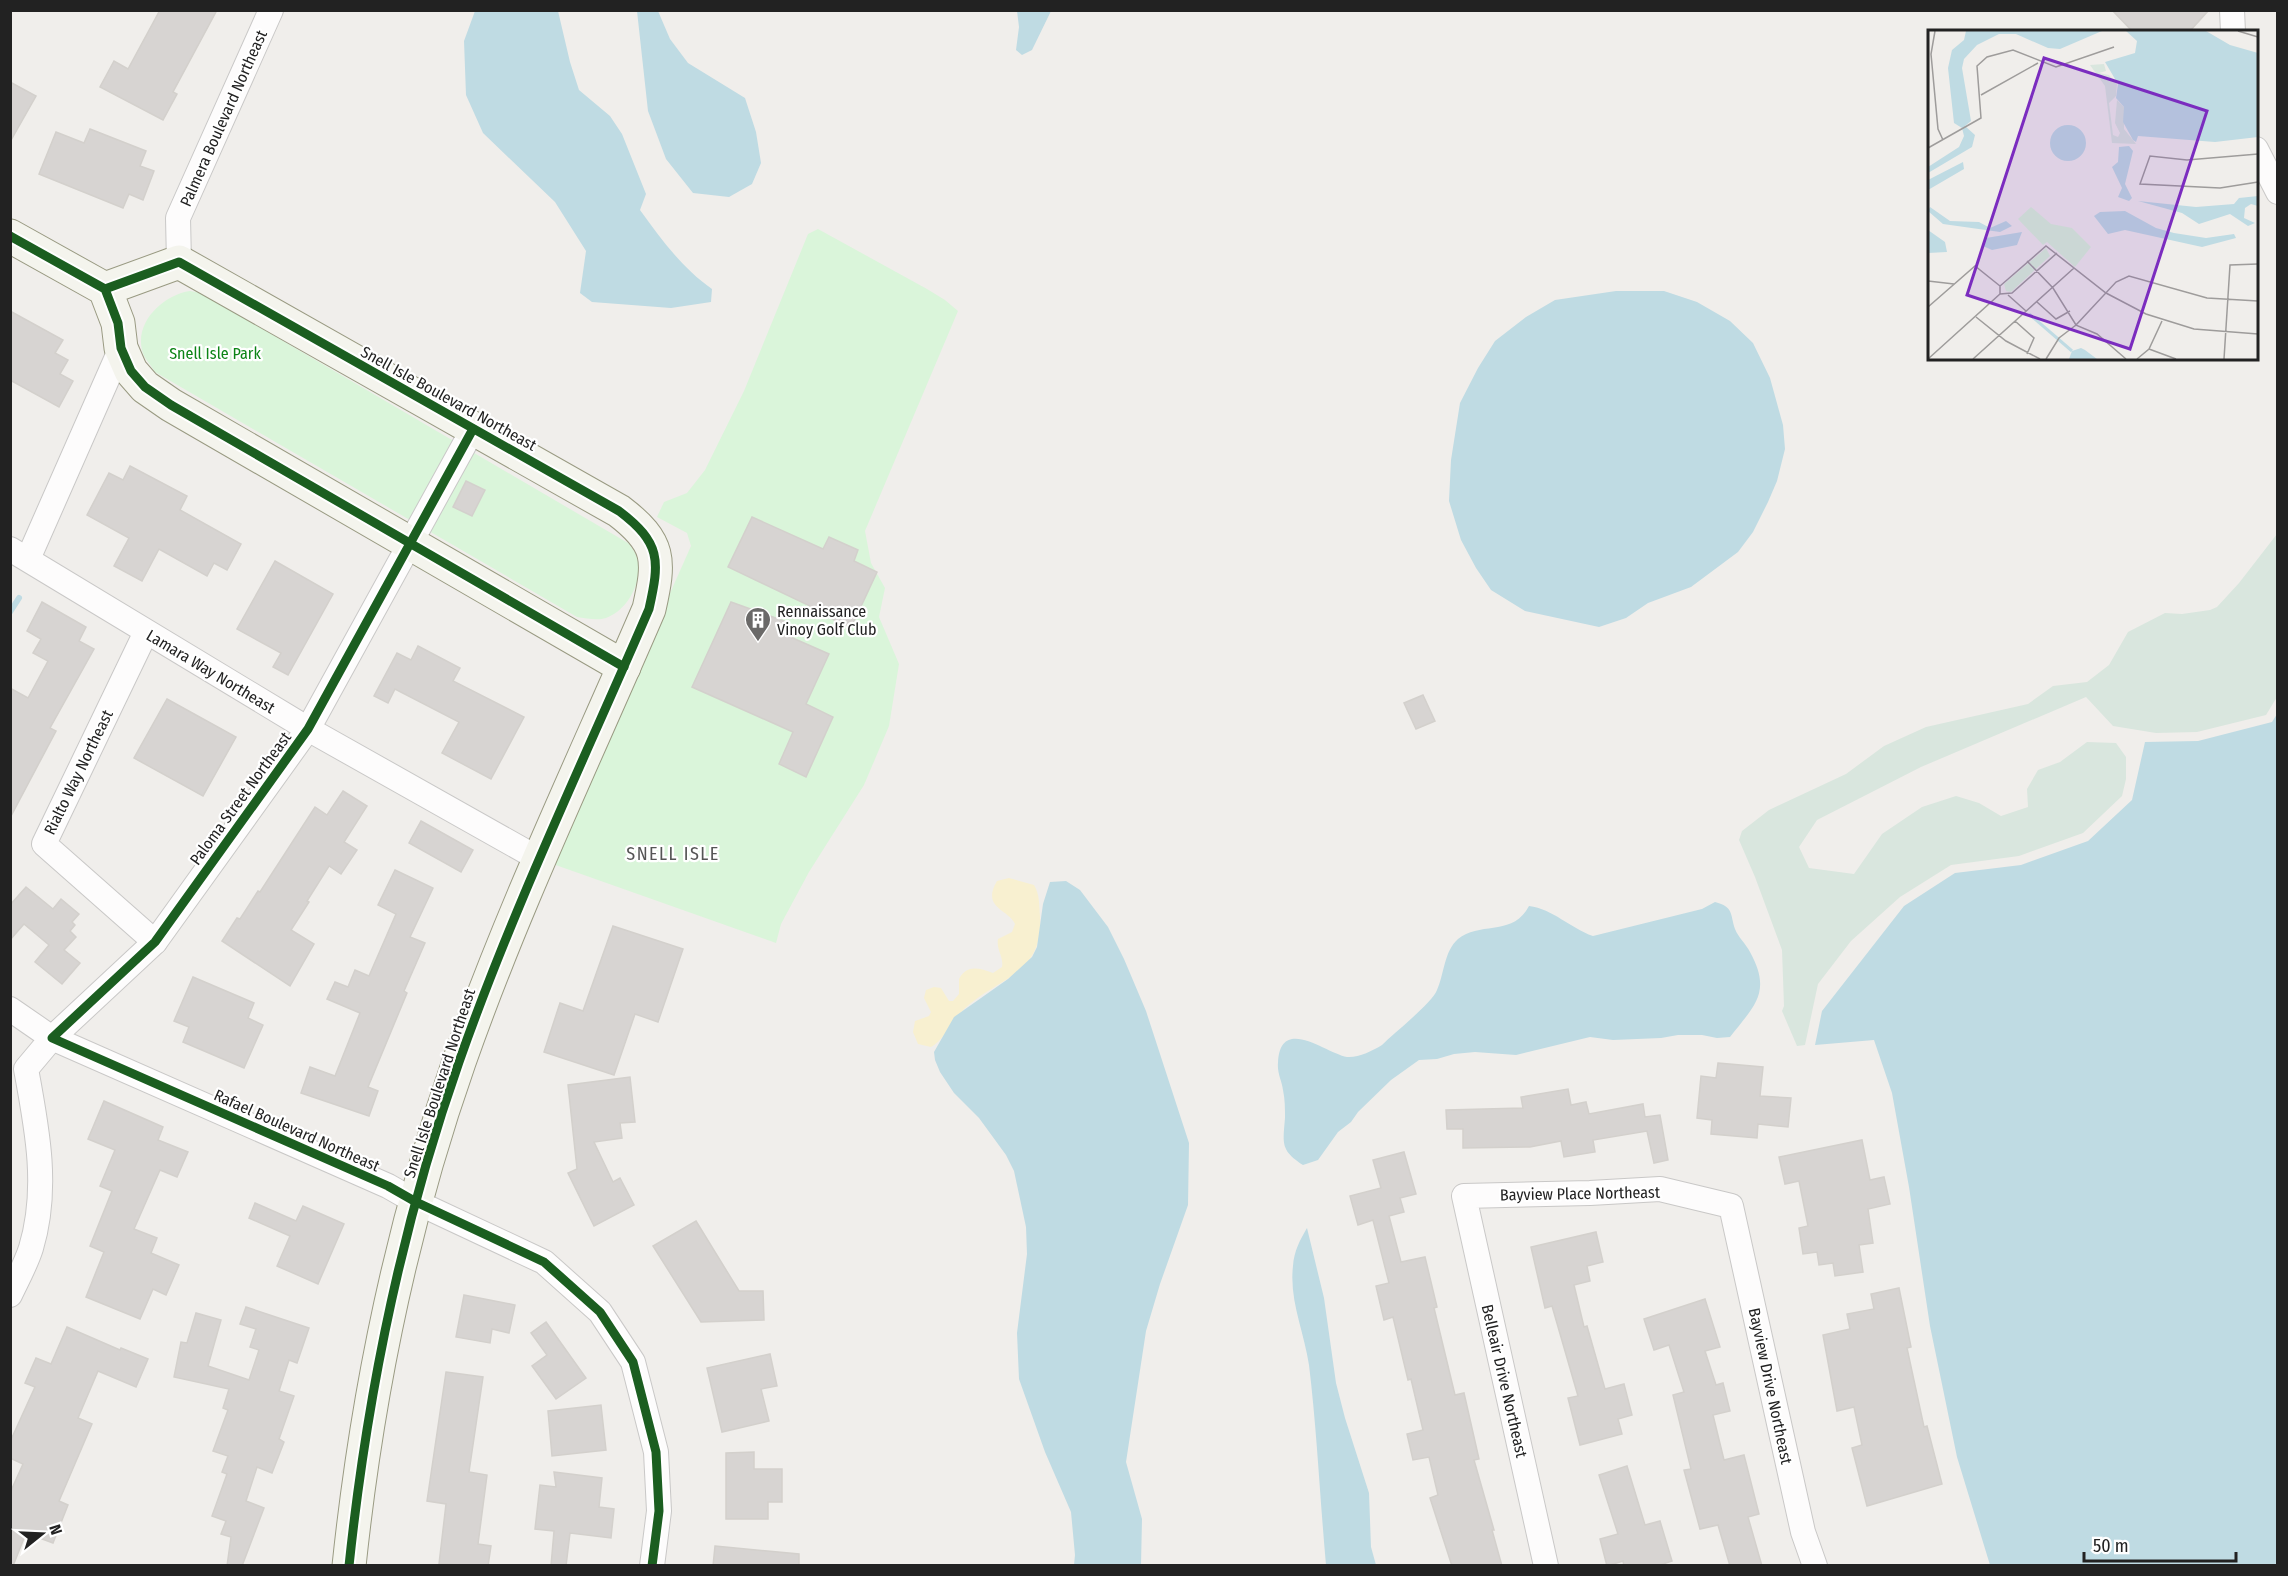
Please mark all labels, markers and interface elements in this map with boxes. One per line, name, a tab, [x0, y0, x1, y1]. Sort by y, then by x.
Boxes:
street label: Palmera Boulevard Northeast	[176, 26, 271, 209]
inset map	[1928, 30, 2258, 360]
street label: Snell Isle Boulevard Northeast	[358, 342, 541, 455]
park label: Snell Isle Park	[169, 344, 261, 363]
place label: Rennaissance Vinoy Golf Club	[777, 602, 876, 639]
building icon: Rennaissance Vinoy Golf Club	[743, 605, 773, 643]
street label: Lamara Way Northeast	[143, 626, 279, 718]
street label: Rialto Way Northeast	[40, 706, 117, 838]
street label: Paloma Street Northeast	[186, 727, 295, 868]
district label: SNELL ISLE	[626, 843, 720, 865]
street label: Snell Isle Boulevard Northeast	[400, 985, 479, 1180]
street label: Rafael Boulevard Northeast	[211, 1085, 383, 1176]
street label: Bayview Place Northeast	[1500, 1183, 1661, 1204]
street label: Belleair Drive Northeast	[1478, 1303, 1532, 1460]
street label: Bayview Drive Northeast	[1745, 1306, 1797, 1467]
north arrow	[12, 1504, 72, 1564]
text: N	[45, 1522, 66, 1537]
scale bar	[2084, 1525, 2236, 1563]
text: 50 m	[2093, 1535, 2129, 1557]

